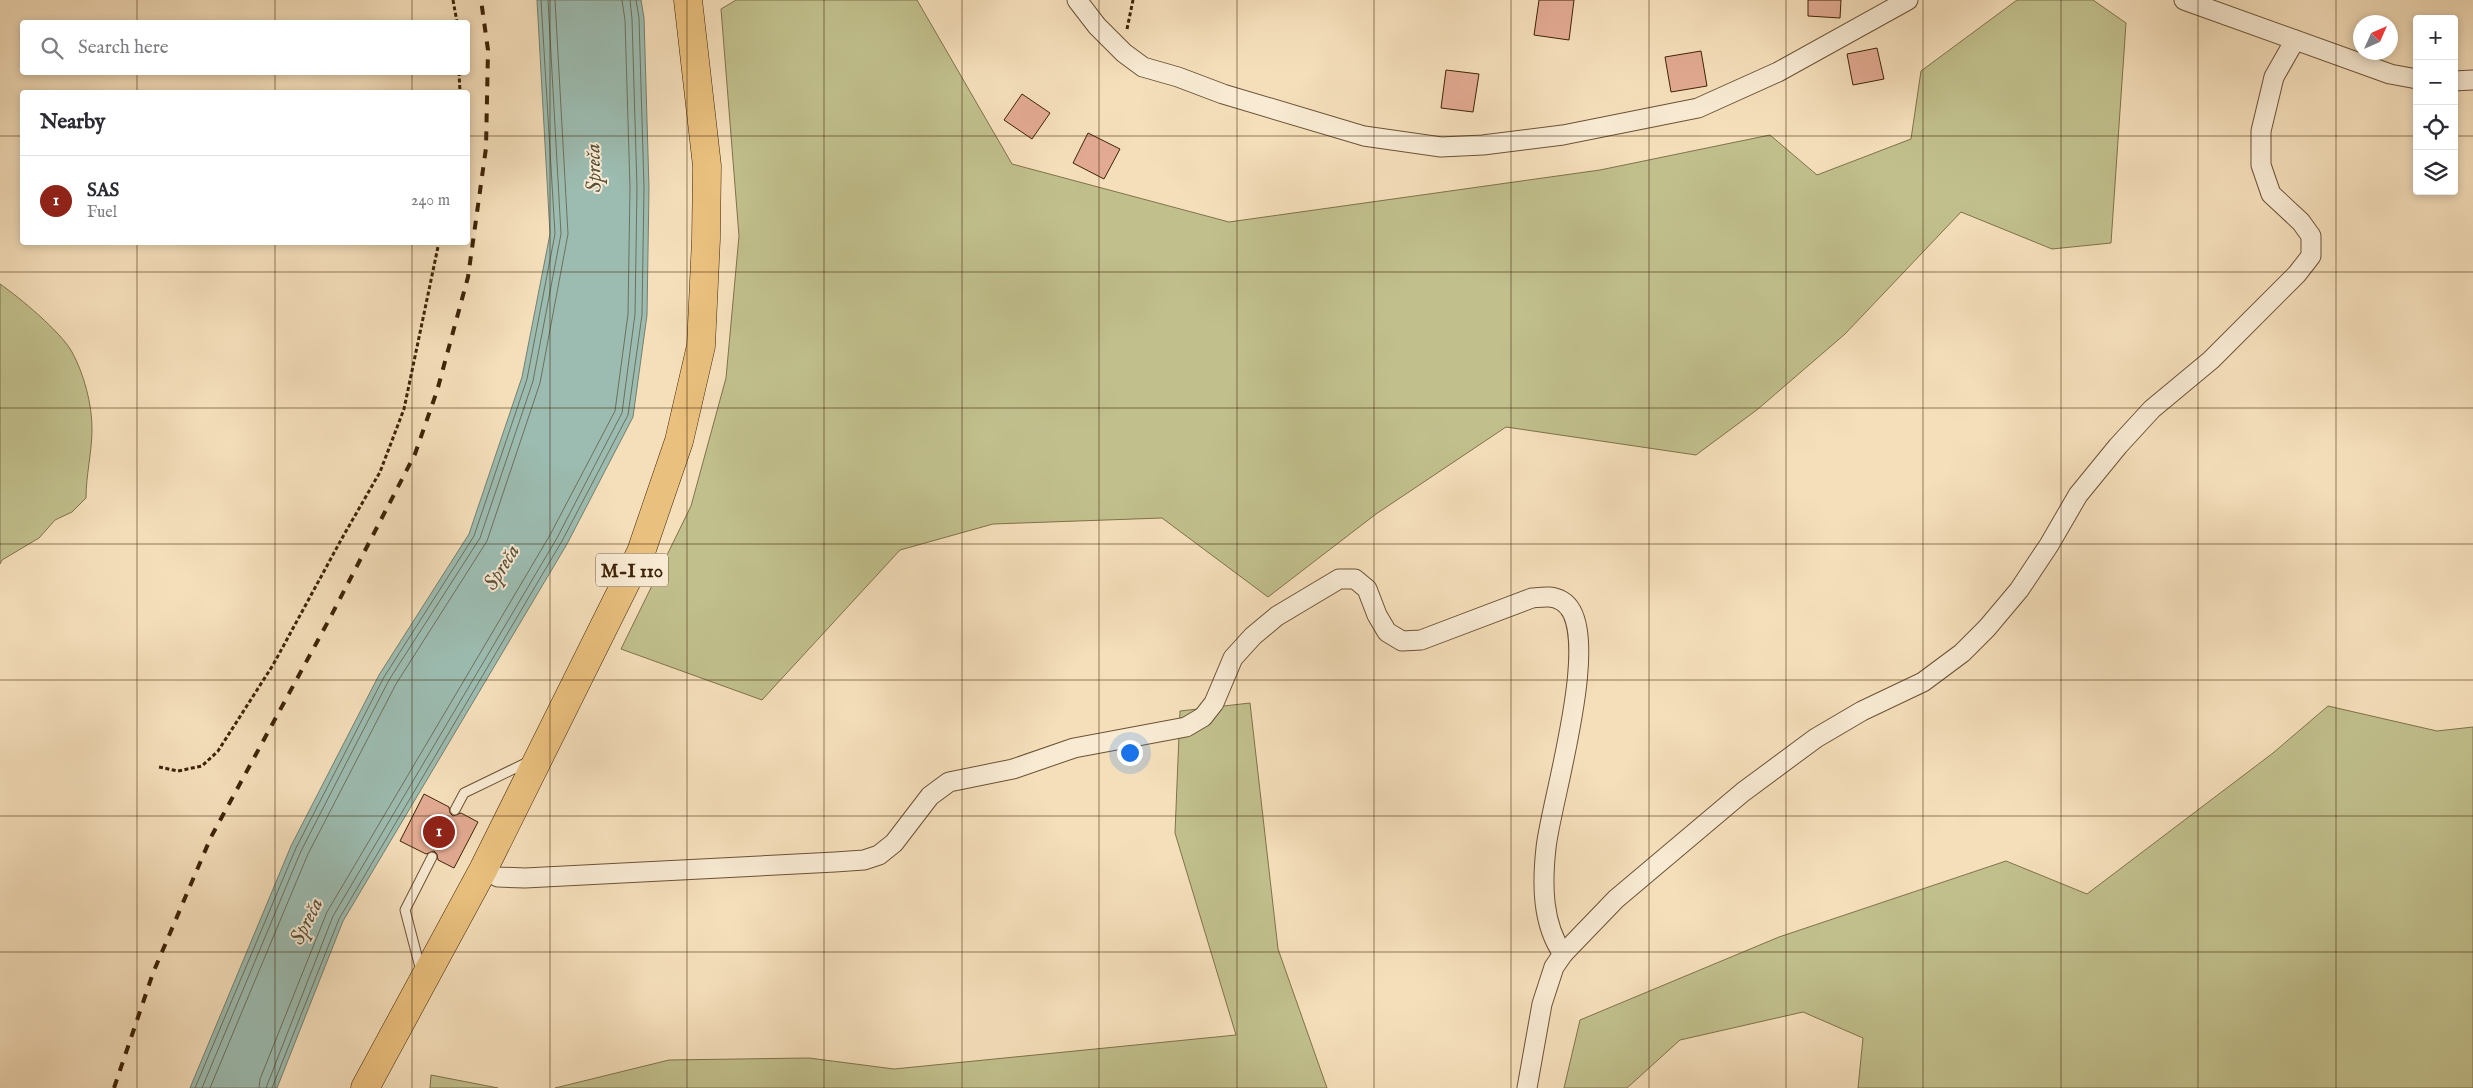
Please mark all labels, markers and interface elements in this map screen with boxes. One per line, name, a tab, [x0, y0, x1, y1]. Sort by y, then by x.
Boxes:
north arrow	[2353, 15, 2398, 60]
map controls	[2413, 15, 2458, 195]
button: +	[2413, 15, 2458, 60]
search box	[20, 20, 470, 75]
icon: search	[38, 34, 66, 62]
text: Search here	[78, 36, 169, 60]
button: −	[2413, 60, 2458, 105]
button: locate	[2413, 105, 2458, 150]
text: Nearby	[40, 109, 105, 136]
water label: Spreča	[580, 143, 609, 193]
button: layers	[2413, 150, 2458, 195]
text: SAS	[87, 179, 119, 203]
text: 1	[53, 191, 59, 211]
text: 240 m	[411, 191, 450, 211]
text: Fuel	[87, 203, 117, 223]
water label: Spreča	[478, 540, 527, 596]
road number: M-I 110	[596, 554, 668, 586]
your location	[1117, 740, 1143, 766]
pin: 1	[423, 813, 455, 851]
water label: Spreča	[284, 894, 330, 950]

